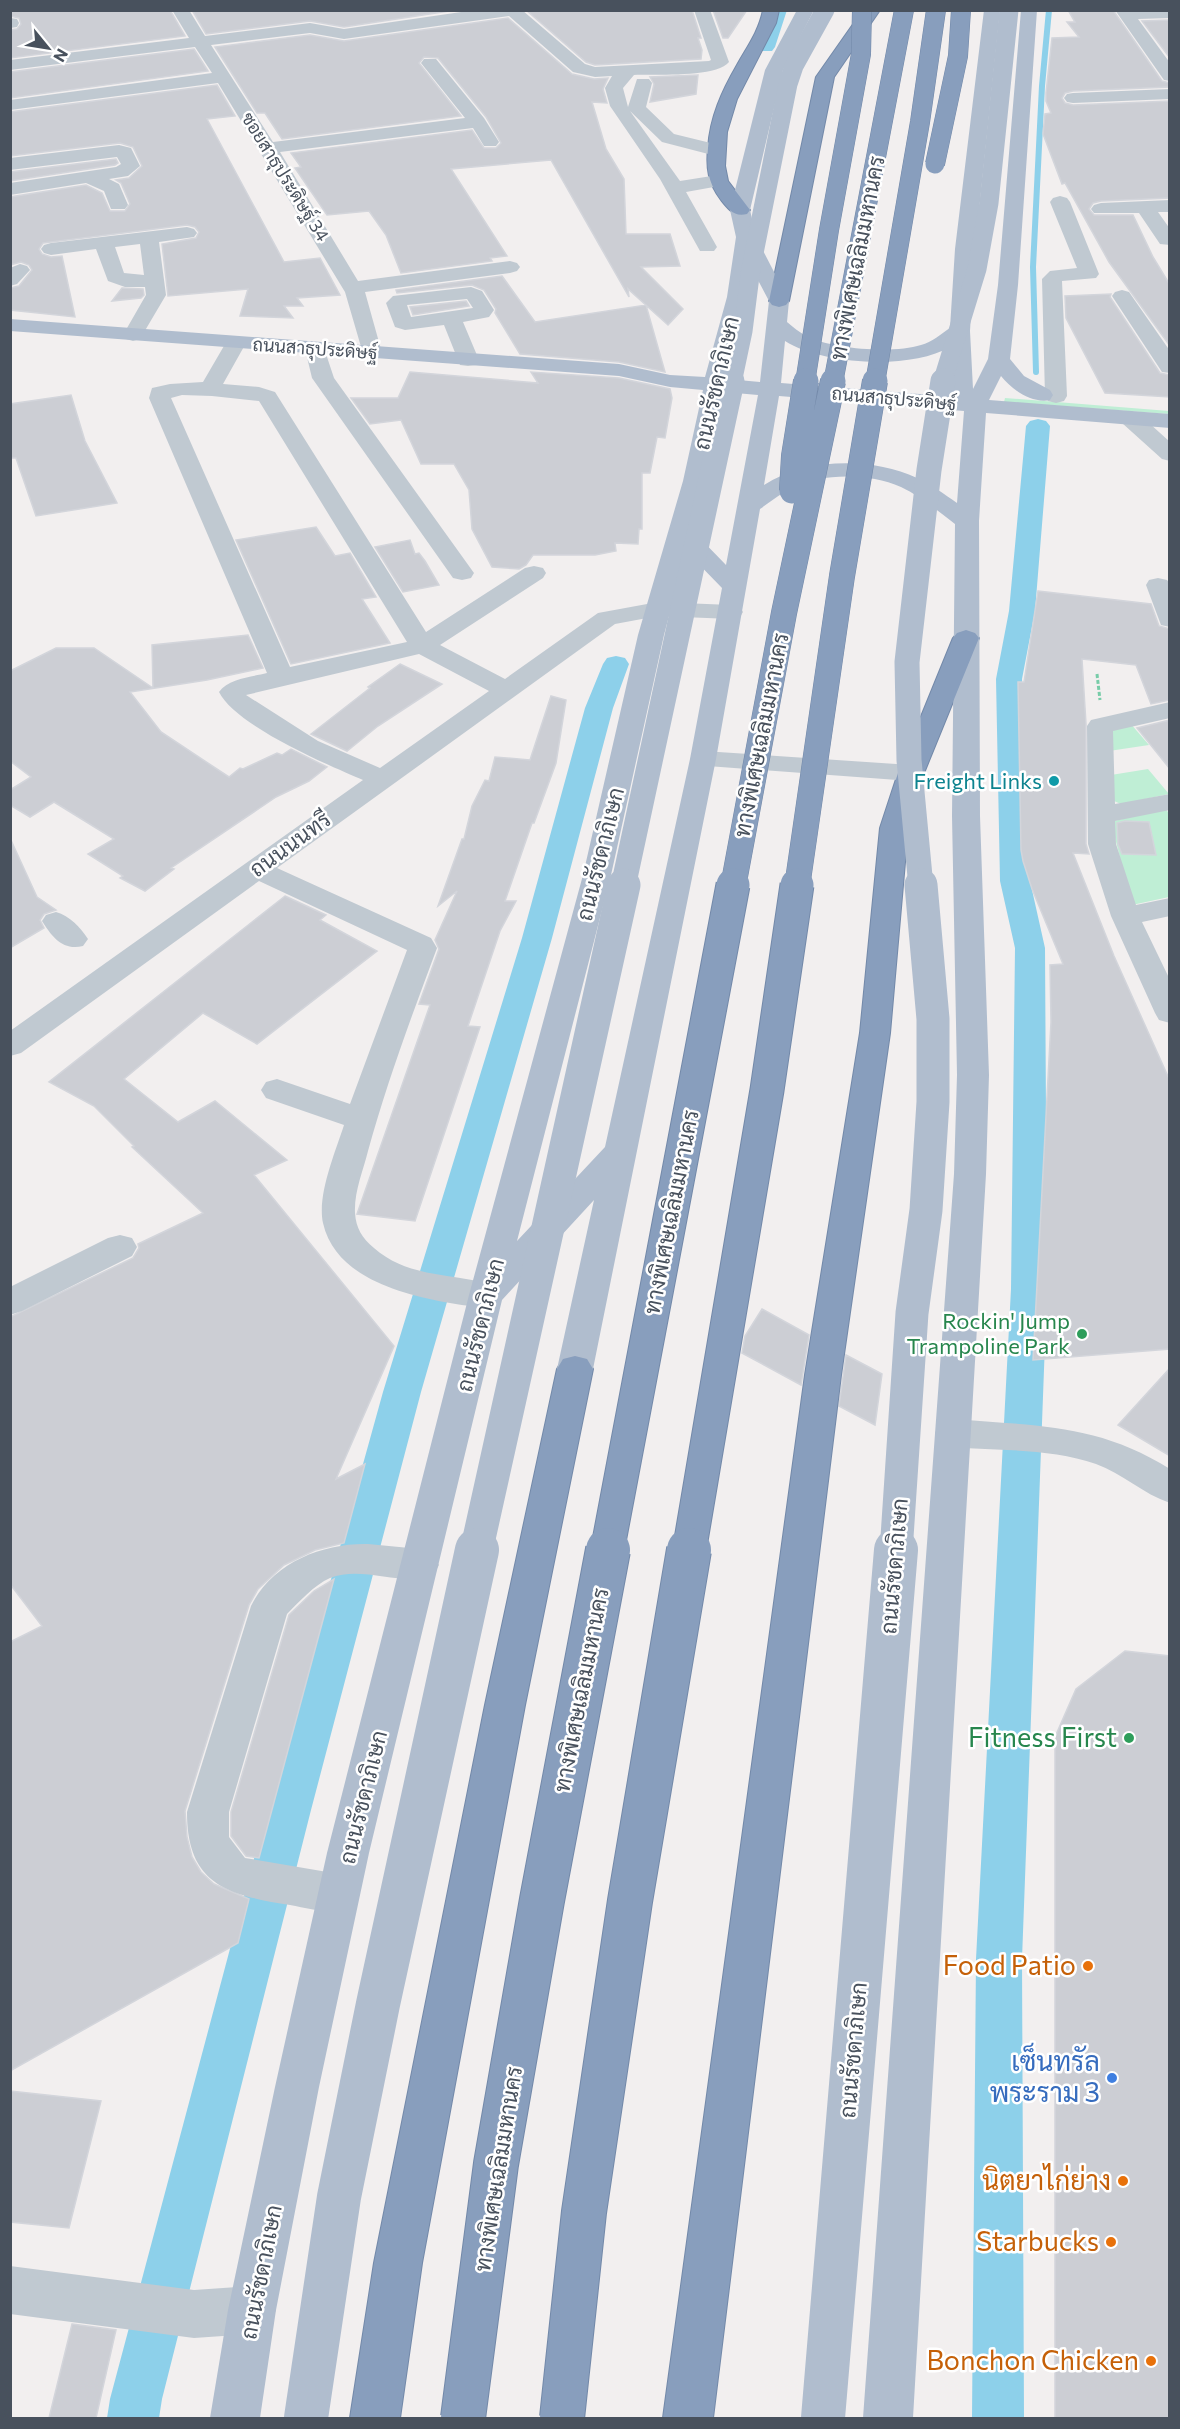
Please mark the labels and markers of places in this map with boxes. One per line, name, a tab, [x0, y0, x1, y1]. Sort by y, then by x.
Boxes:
place label: Freight Links	[913, 767, 1042, 794]
marker: Freight Links	[1047, 774, 1061, 788]
place label: Rockin' Jump Trampoline Park	[907, 1307, 1070, 1359]
marker: Rockin' Jump Trampoline Park	[1075, 1327, 1089, 1341]
place label: Fitness First	[968, 1720, 1117, 1753]
marker: Fitness First	[1122, 1731, 1136, 1745]
place label: Food Patio	[943, 1948, 1076, 1981]
marker: Food Patio	[1081, 1959, 1095, 1973]
place label: เซ็นทรัล พระราม 3	[990, 2042, 1100, 2108]
marker: เซ็นทรัล พระราม 3	[1105, 2071, 1119, 2085]
place label: นิตยาไก่ย่าง	[982, 2163, 1111, 2196]
marker: นิตยาไก่ย่าง	[1116, 2174, 1130, 2188]
place label: Starbucks	[976, 2224, 1099, 2257]
marker: Starbucks	[1104, 2235, 1118, 2249]
place label: Bonchon Chicken	[926, 2343, 1139, 2376]
marker: Bonchon Chicken	[1144, 2354, 1158, 2368]

